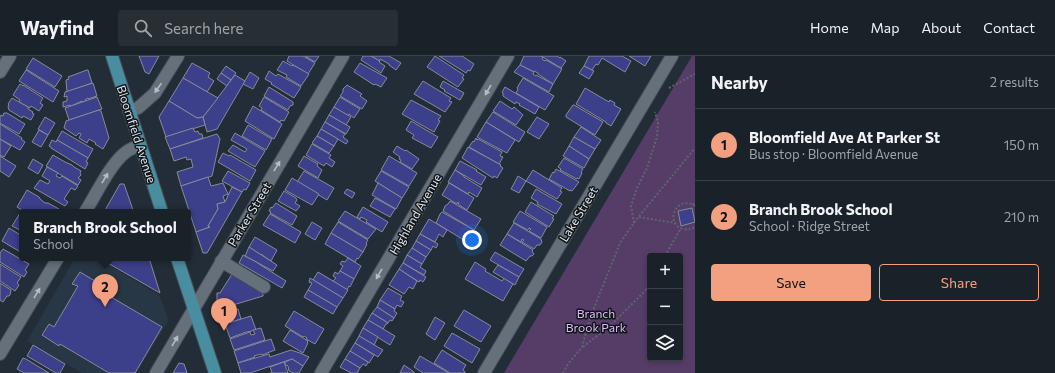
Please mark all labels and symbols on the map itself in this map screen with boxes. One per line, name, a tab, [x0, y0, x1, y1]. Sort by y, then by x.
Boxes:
street label: Bloomfield Avenue	[115, 83, 159, 185]
one-way arrow	[154, 83, 162, 94]
one-way arrow	[484, 85, 492, 95]
one-way arrow	[274, 160, 281, 172]
street label: Highland Avenue	[386, 171, 444, 257]
one-way arrow	[102, 172, 109, 184]
street label: Parker Street	[224, 179, 274, 249]
street label: Lake Street	[556, 184, 600, 244]
your location	[462, 230, 482, 250]
one-way arrow	[376, 268, 383, 280]
pin: 2	[92, 274, 118, 307]
one-way arrow	[33, 288, 41, 298]
pin: 1	[211, 298, 237, 331]
park label: Branch Brook Park	[566, 306, 627, 334]
one-way arrow	[171, 335, 178, 347]

